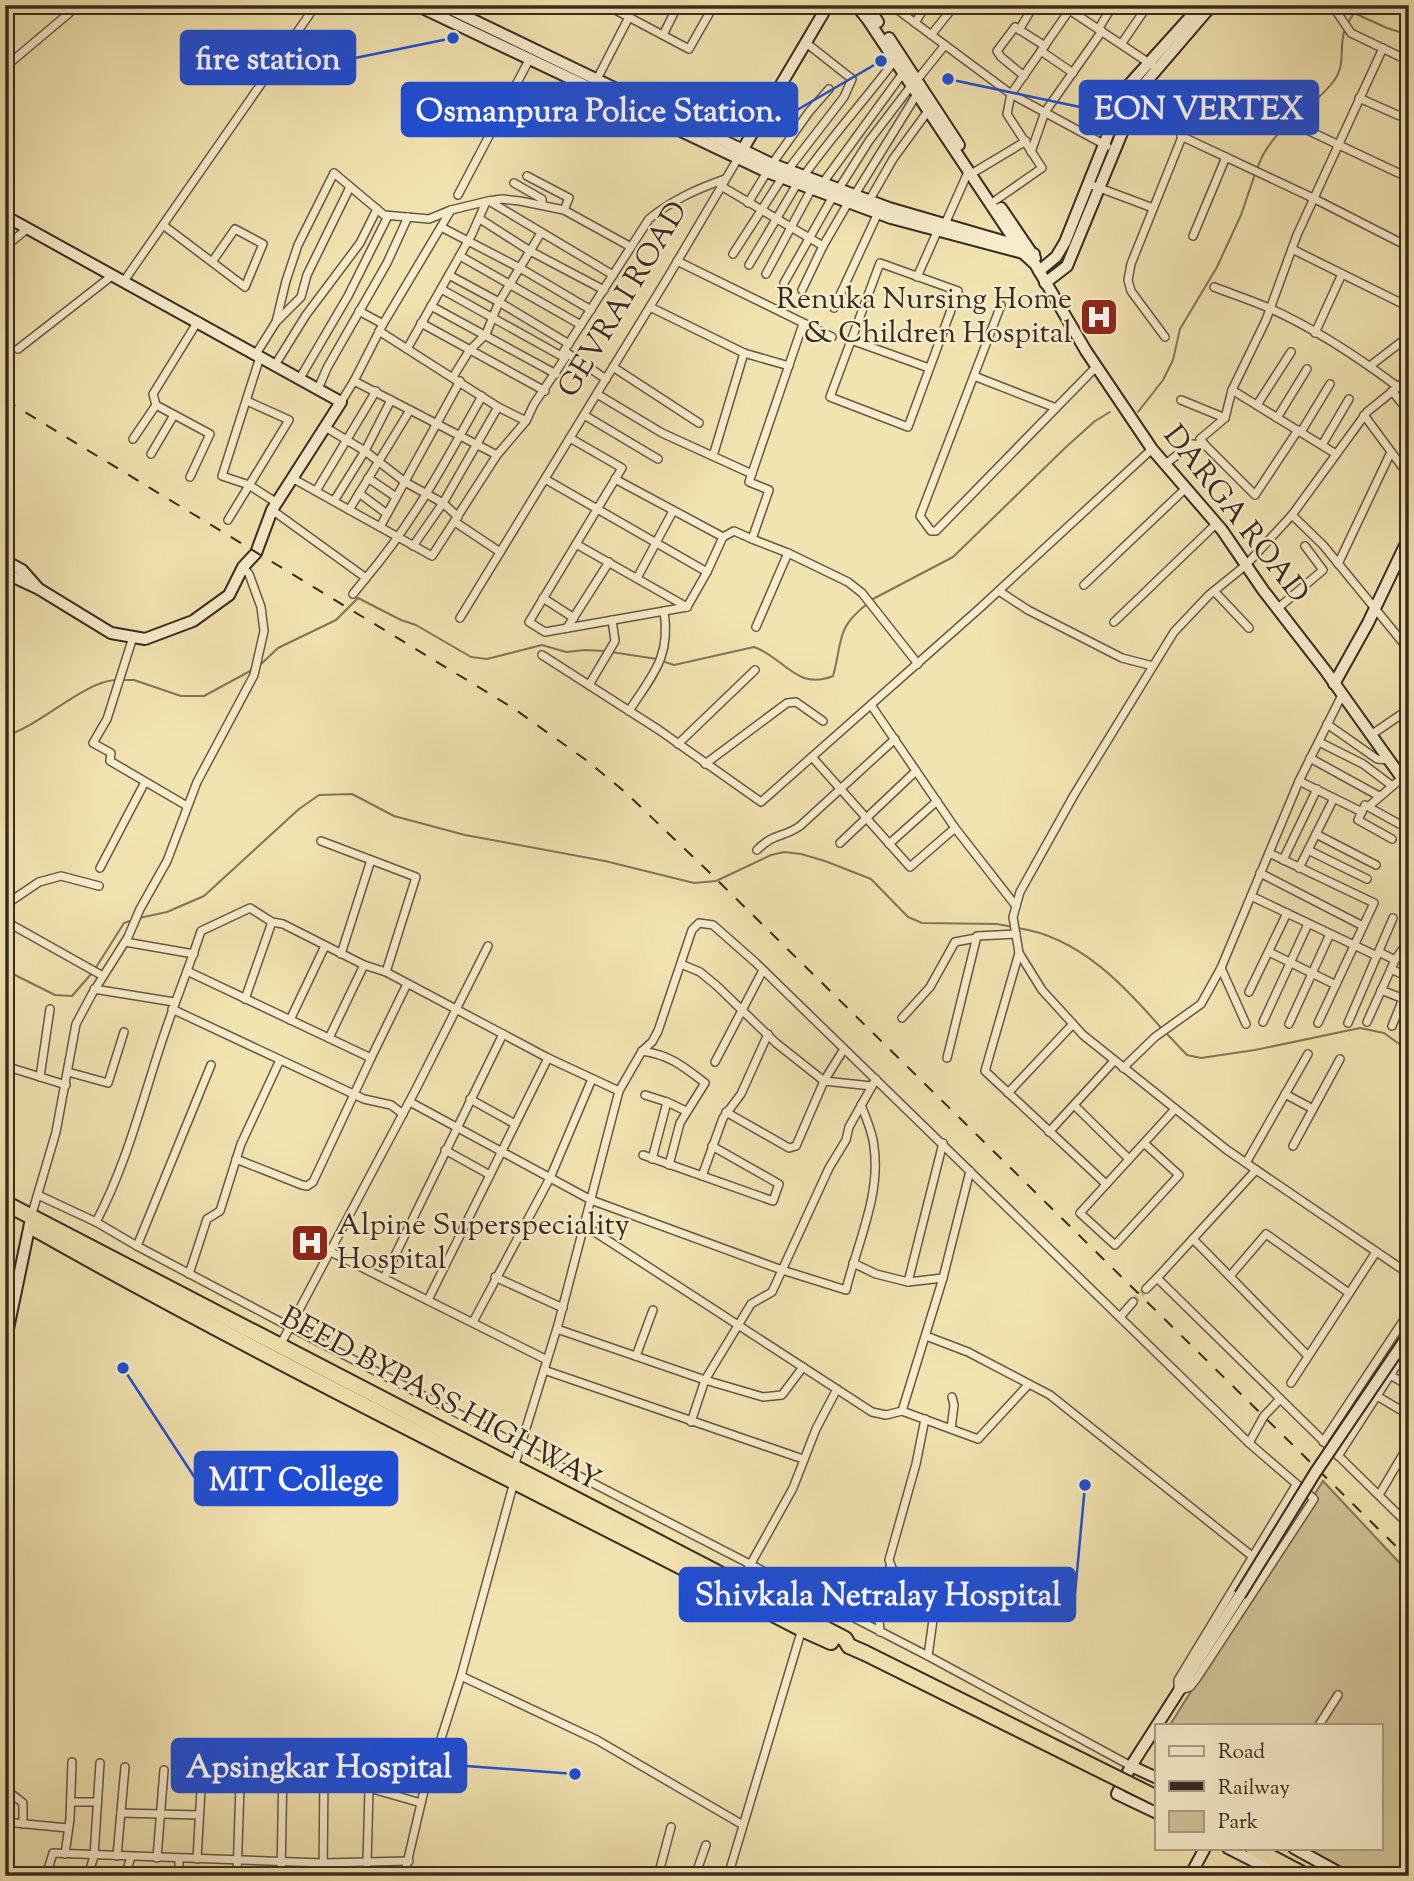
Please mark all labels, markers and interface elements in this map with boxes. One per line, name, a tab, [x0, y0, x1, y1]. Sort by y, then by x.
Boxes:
callout: fire station	[181, 31, 355, 84]
text: fire station	[195, 38, 341, 84]
callout: EON VERTEX	[1080, 81, 1318, 134]
callout: Osmanpura Police Station.	[402, 83, 797, 136]
text: EON VERTEX	[1094, 88, 1304, 134]
text: Osmanpura Police Station.	[416, 90, 782, 136]
street label: GEVRAI ROAD	[548, 194, 700, 406]
place label: Renuka Nursing Home & Children Hospital	[776, 279, 1072, 356]
hospital icon: Renuka Nursing Home & Children Hospital	[1078, 296, 1120, 338]
street label: DARGA ROAD	[1152, 417, 1318, 613]
place label: Alpine Superspeciality Hospital	[337, 1205, 630, 1282]
hospital icon: Alpine Superspeciality Hospital	[289, 1222, 331, 1264]
street label: BEED BYPASS HIGHWAY	[272, 1297, 608, 1503]
callout: MIT College	[195, 1452, 397, 1505]
text: MIT College	[209, 1459, 383, 1505]
callout: Shivkala Netralay Hospital	[680, 1568, 1075, 1621]
text: Shivkala Netralay Hospital	[695, 1574, 1061, 1620]
legend	[1155, 1724, 1382, 1850]
text: Road	[1218, 1738, 1265, 1768]
callout: Apsingkar Hospital	[172, 1739, 466, 1792]
text: Apsingkar Hospital	[186, 1746, 452, 1792]
text: Railway	[1218, 1774, 1290, 1804]
text: Park	[1218, 1808, 1259, 1838]

